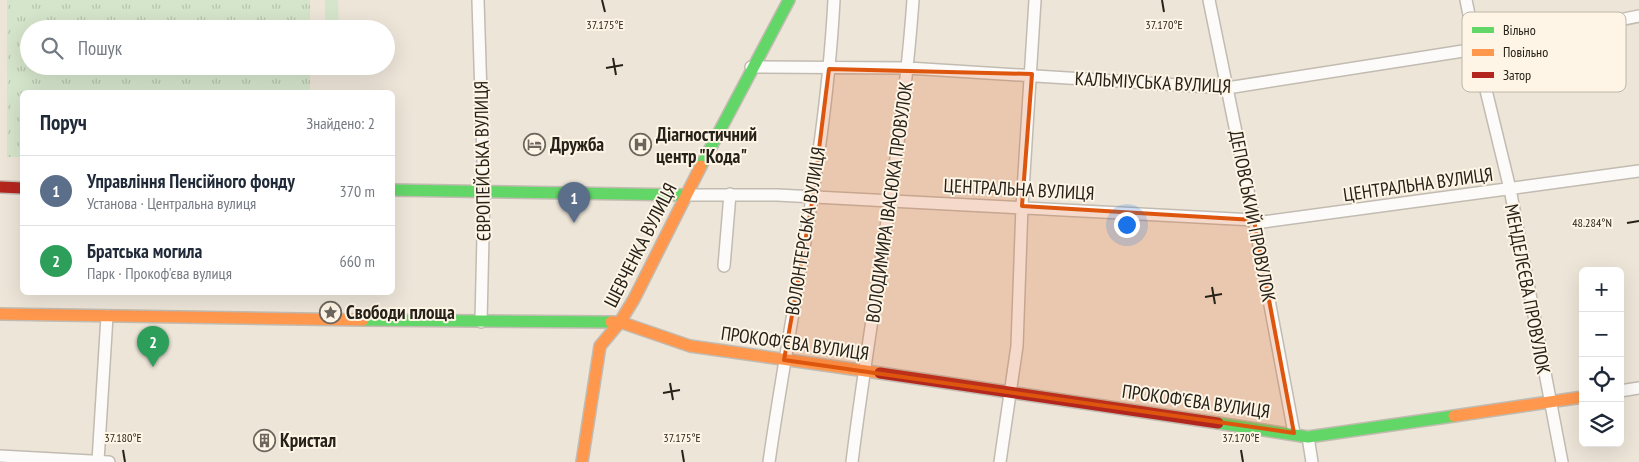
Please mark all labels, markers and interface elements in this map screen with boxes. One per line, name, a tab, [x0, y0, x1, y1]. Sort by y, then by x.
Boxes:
legend	[1462, 12, 1626, 92]
text: 37.175°E	[586, 17, 624, 32]
text: 37.170°E	[1145, 17, 1183, 32]
search box	[20, 20, 395, 75]
text: Вільно	[1503, 21, 1536, 39]
icon: search	[38, 34, 66, 62]
text: Пошук	[78, 36, 122, 60]
text: Повільно	[1503, 43, 1548, 61]
street label: КАЛЬМІУСЬКА ВУЛИЦЯ	[1074, 66, 1232, 98]
text: Затор	[1503, 66, 1531, 84]
street label: ВОЛОДИМИРА ІВАСЮКА ПРОВУЛОК	[860, 80, 918, 324]
street label: ЄВРОПЕЙСЬКА ВУЛИЦЯ	[469, 81, 495, 241]
text: Поруч	[40, 109, 87, 136]
text: Знайдено: 2	[306, 113, 375, 133]
place label: Діагностичний центр "Кода"	[656, 122, 757, 168]
street label: ДЕПОВСЬКИЙ ПРОВУЛОК	[1225, 128, 1281, 304]
hotel icon: Дружба	[522, 132, 546, 156]
place label: Дружба	[550, 132, 604, 156]
hospital icon: Діагностичний центр "Кода"	[628, 133, 652, 157]
street label: ВОЛОНТЕРСЬКА ВУЛИЦЯ	[780, 145, 830, 317]
street label: ЦЕНТРАЛЬНА ВУЛИЦЯ	[1342, 162, 1494, 206]
text: Управління Пенсійного фонду	[87, 169, 295, 193]
street label: ЦЕНТРАЛЬНА ВУЛИЦЯ	[943, 173, 1095, 205]
street label: ШЕВЧЕНКА ВУЛИЦЯ	[598, 179, 682, 311]
text: 1	[52, 181, 60, 201]
text: 370 m	[340, 181, 375, 201]
pin: 1	[558, 182, 590, 223]
text: Установа · Центральна вулиця	[87, 193, 256, 213]
street label: МЕНДЕЛЄЄВА ПРОВУЛОК	[1500, 202, 1556, 376]
your location	[1114, 212, 1140, 238]
text: 48.284°N	[1572, 215, 1612, 230]
text: Братська могила	[87, 239, 202, 263]
text: 2	[52, 251, 60, 271]
text: 660 m	[340, 251, 375, 271]
text: Парк · Прокоф'єва вулиця	[87, 263, 232, 283]
map controls	[1579, 267, 1624, 447]
button: +	[1579, 267, 1624, 312]
place icon: Свободи площа	[318, 300, 342, 324]
place label: Свободи площа	[346, 300, 455, 324]
button: −	[1579, 312, 1624, 357]
street label: ПРОКОФ'ЄВА ВУЛИЦЯ	[719, 321, 871, 365]
pin: 2	[137, 326, 169, 367]
button: locate	[1579, 357, 1624, 402]
street label: ПРОКОФ'ЄВА ВУЛИЦЯ	[1120, 379, 1272, 423]
button: layers	[1579, 402, 1624, 447]
building icon: Кристал	[252, 428, 276, 452]
place label: Кристал	[280, 428, 336, 452]
text: 37.180°E	[104, 430, 142, 445]
text: 37.175°E	[663, 430, 701, 445]
text: 37.170°E	[1222, 430, 1260, 445]

